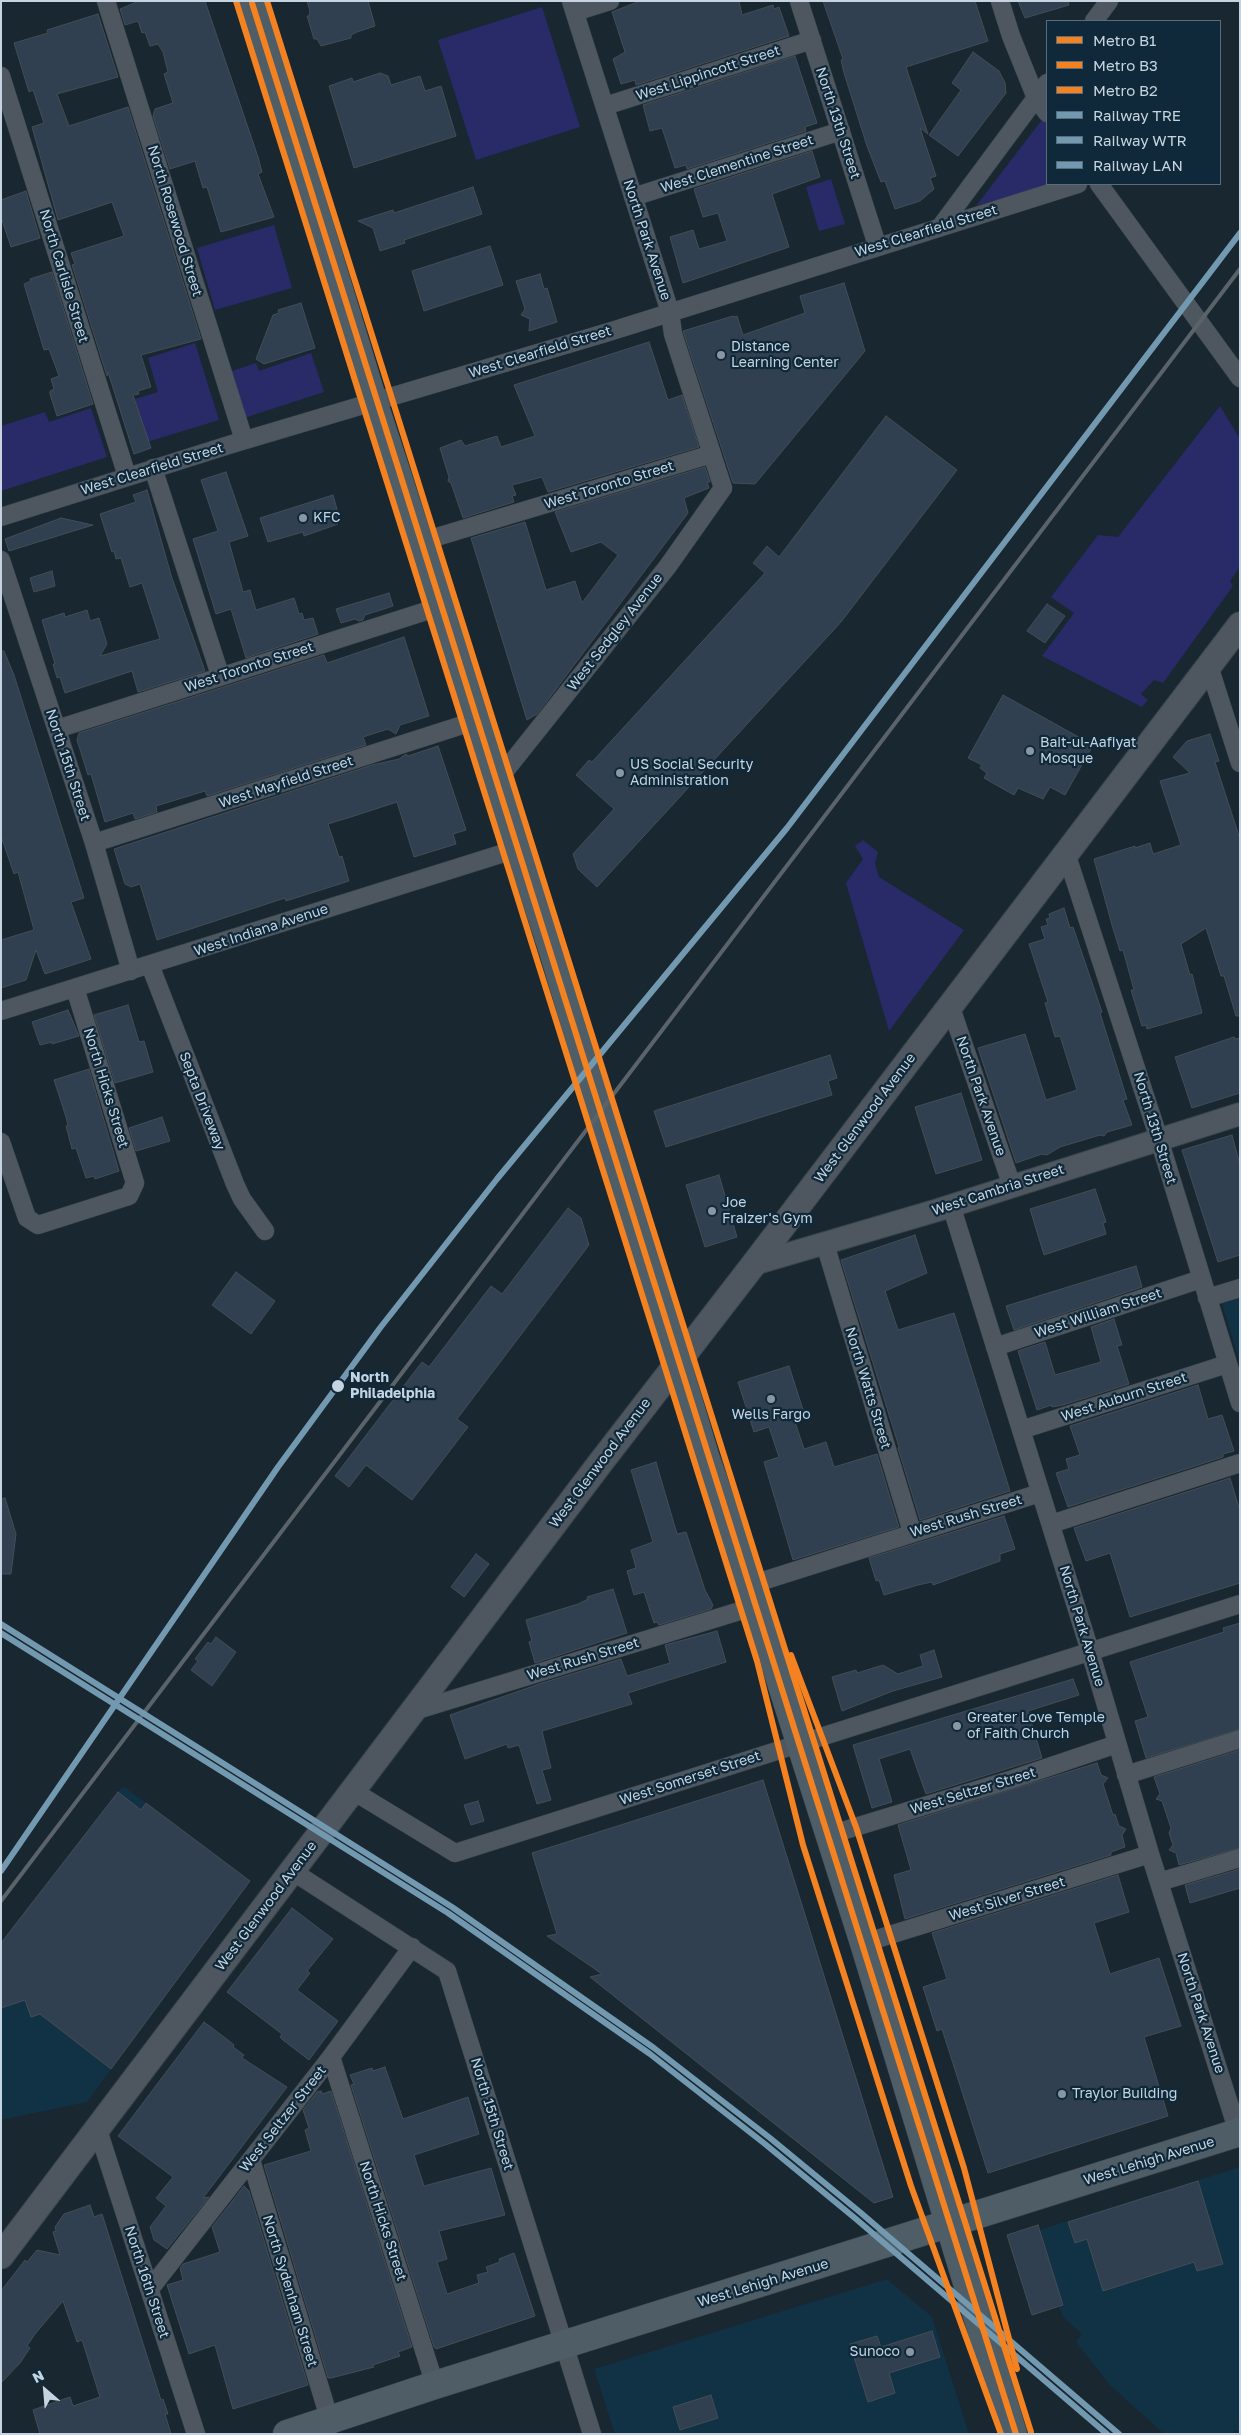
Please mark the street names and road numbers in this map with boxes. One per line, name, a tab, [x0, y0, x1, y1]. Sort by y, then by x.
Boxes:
street label: West Lippincott Street	[634, 42, 782, 104]
street label: North 13th Street	[812, 65, 864, 181]
street label: West Clementine Street	[659, 131, 815, 197]
street label: North Rosewood Street	[144, 143, 206, 299]
street label: North Park Avenue	[620, 178, 674, 302]
street label: West Clearfield Street	[853, 201, 999, 261]
street label: North Carlisle Street	[36, 207, 92, 345]
street label: West Clearfield Street	[467, 322, 613, 382]
street label: West Clearfield Street	[79, 439, 225, 499]
street label: West Toronto Street	[542, 457, 676, 513]
street label: West Sedgley Avenue	[564, 570, 666, 694]
street label: West Toronto Street	[182, 638, 316, 696]
street label: North 15th Street	[42, 707, 94, 823]
street label: West Mayfield Street	[217, 752, 355, 812]
street label: West Indiana Avenue	[192, 900, 330, 960]
street label: North Hicks Street	[80, 1026, 132, 1150]
street label: North Park Avenue	[953, 1034, 1009, 1158]
street label: Septa Driveway	[176, 1050, 228, 1152]
street label: West Glenwood Avenue	[811, 1050, 919, 1186]
street label: North 13th Street	[1130, 1070, 1180, 1186]
street label: West Cambria Street	[930, 1161, 1066, 1219]
street label: West William Street	[1032, 1285, 1164, 1341]
street label: North Watts Street	[841, 1325, 895, 1451]
street label: West Auburn Street	[1059, 1369, 1189, 1425]
street label: West Glenwood Avenue	[546, 1395, 654, 1531]
street label: West Rush Street	[908, 1491, 1024, 1541]
street label: North Park Avenue	[1056, 1563, 1108, 1689]
street label: West Rush Street	[525, 1634, 641, 1684]
street label: West Somerset Street	[618, 1747, 762, 1809]
street label: West Seltzer Street	[908, 1764, 1038, 1818]
street label: West Glenwood Avenue	[212, 1838, 320, 1974]
street label: West Silver Street	[947, 1873, 1067, 1925]
street label: North Park Avenue	[1174, 1951, 1228, 2075]
street label: North 15th Street	[467, 2056, 517, 2172]
street label: West Seltzer Street	[236, 2062, 330, 2176]
street label: West Lehigh Avenue	[1082, 2133, 1216, 2189]
street label: North Hicks Street	[356, 2159, 410, 2283]
street label: North Sydenham Street	[259, 2213, 321, 2369]
street label: North 16th Street	[121, 2224, 173, 2340]
street label: West Lehigh Avenue	[696, 2255, 830, 2311]

